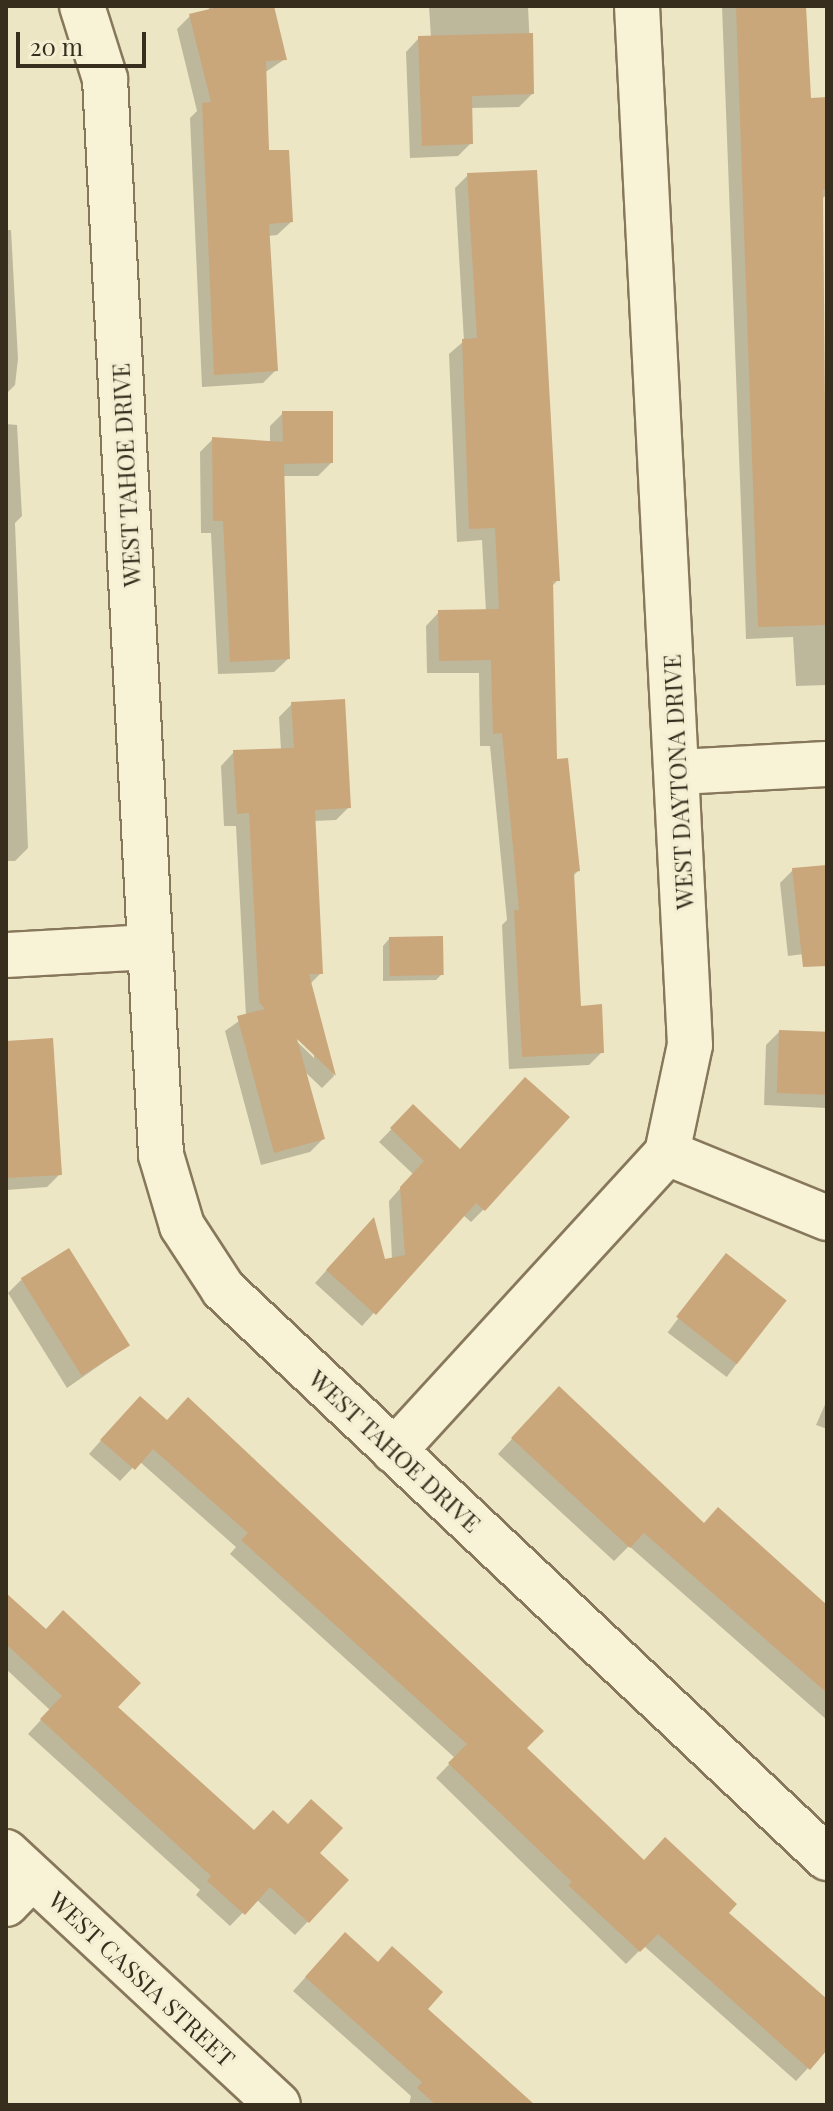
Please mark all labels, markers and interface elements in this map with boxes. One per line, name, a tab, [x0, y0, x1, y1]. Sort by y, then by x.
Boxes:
scale bar	[20, 16, 150, 66]
text: 20 m	[30, 30, 83, 62]
street label: WEST TAHOE DRIVE	[106, 362, 146, 588]
street label: WEST DAYTONA DRIVE	[657, 653, 699, 911]
street label: WEST TAHOE DRIVE	[303, 1364, 487, 1538]
street label: WEST CASSIA STREET	[43, 1885, 241, 2073]

